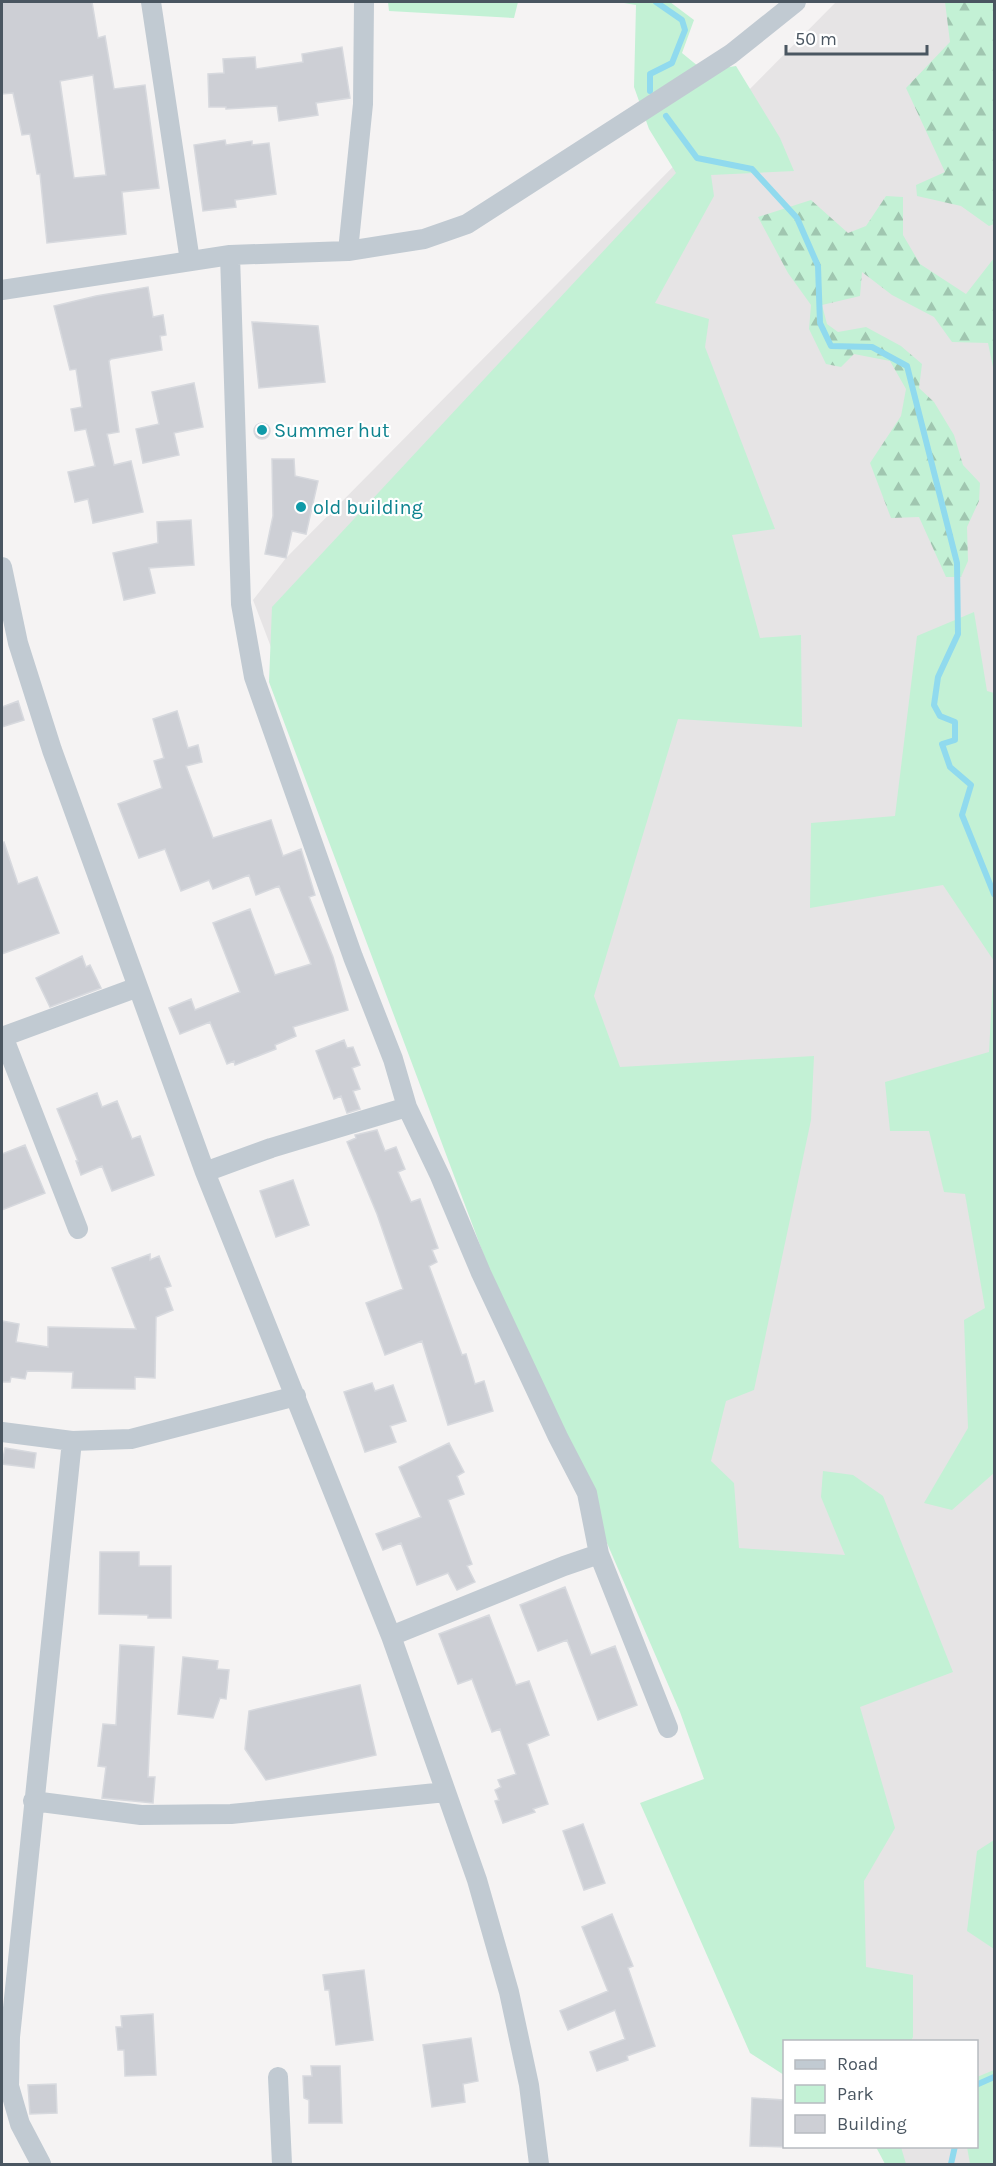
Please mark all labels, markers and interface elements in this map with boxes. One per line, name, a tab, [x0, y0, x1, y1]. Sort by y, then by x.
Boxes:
scale bar	[786, 18, 927, 56]
text: 50 m	[795, 28, 837, 50]
place label: Summer hut	[274, 419, 390, 442]
marker: Summer hut	[255, 423, 269, 437]
place label: old building	[313, 496, 423, 519]
marker: old building	[294, 500, 308, 514]
legend	[783, 2040, 978, 2148]
text: Road	[837, 2053, 878, 2075]
text: Park	[837, 2083, 874, 2105]
text: Building	[837, 2113, 907, 2135]

